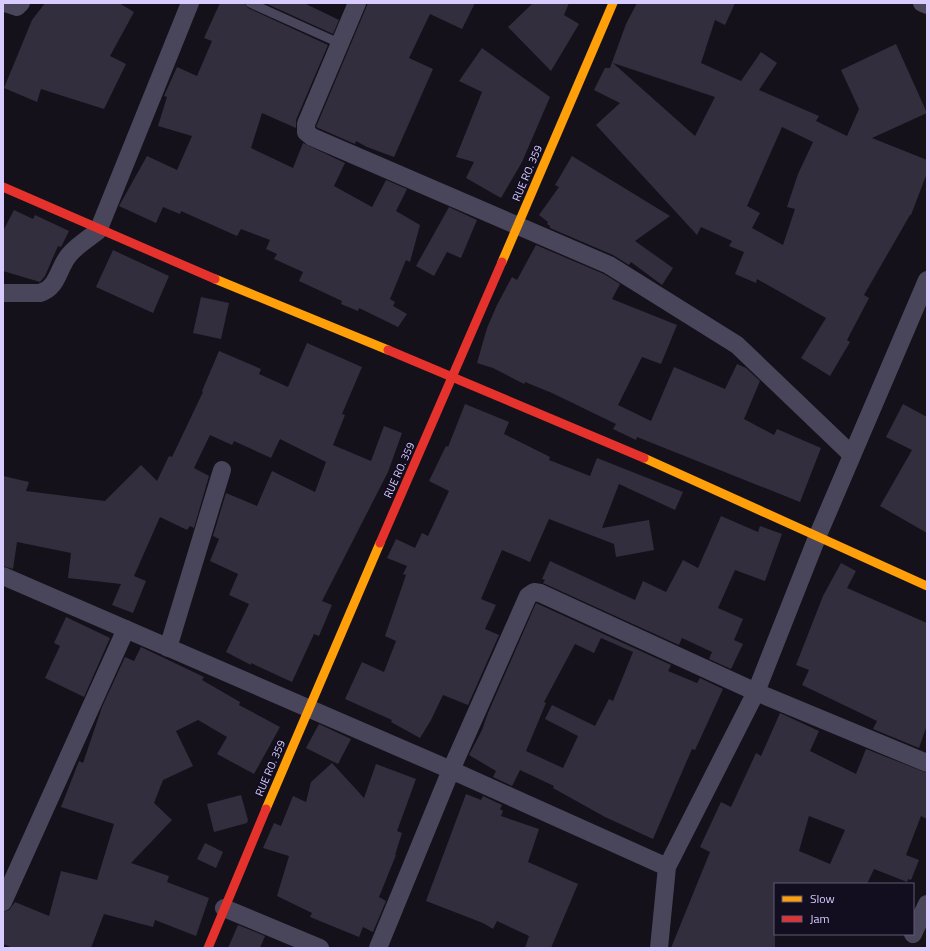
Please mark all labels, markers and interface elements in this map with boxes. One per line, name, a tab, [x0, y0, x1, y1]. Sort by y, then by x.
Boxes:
street label: RUE RO. 359	[508, 142, 546, 204]
street label: RUE RO. 359	[380, 440, 418, 500]
street label: RUE RO. 359	[251, 737, 289, 799]
legend	[774, 883, 914, 935]
text: Slow	[810, 889, 835, 908]
text: Jam	[810, 909, 830, 928]

